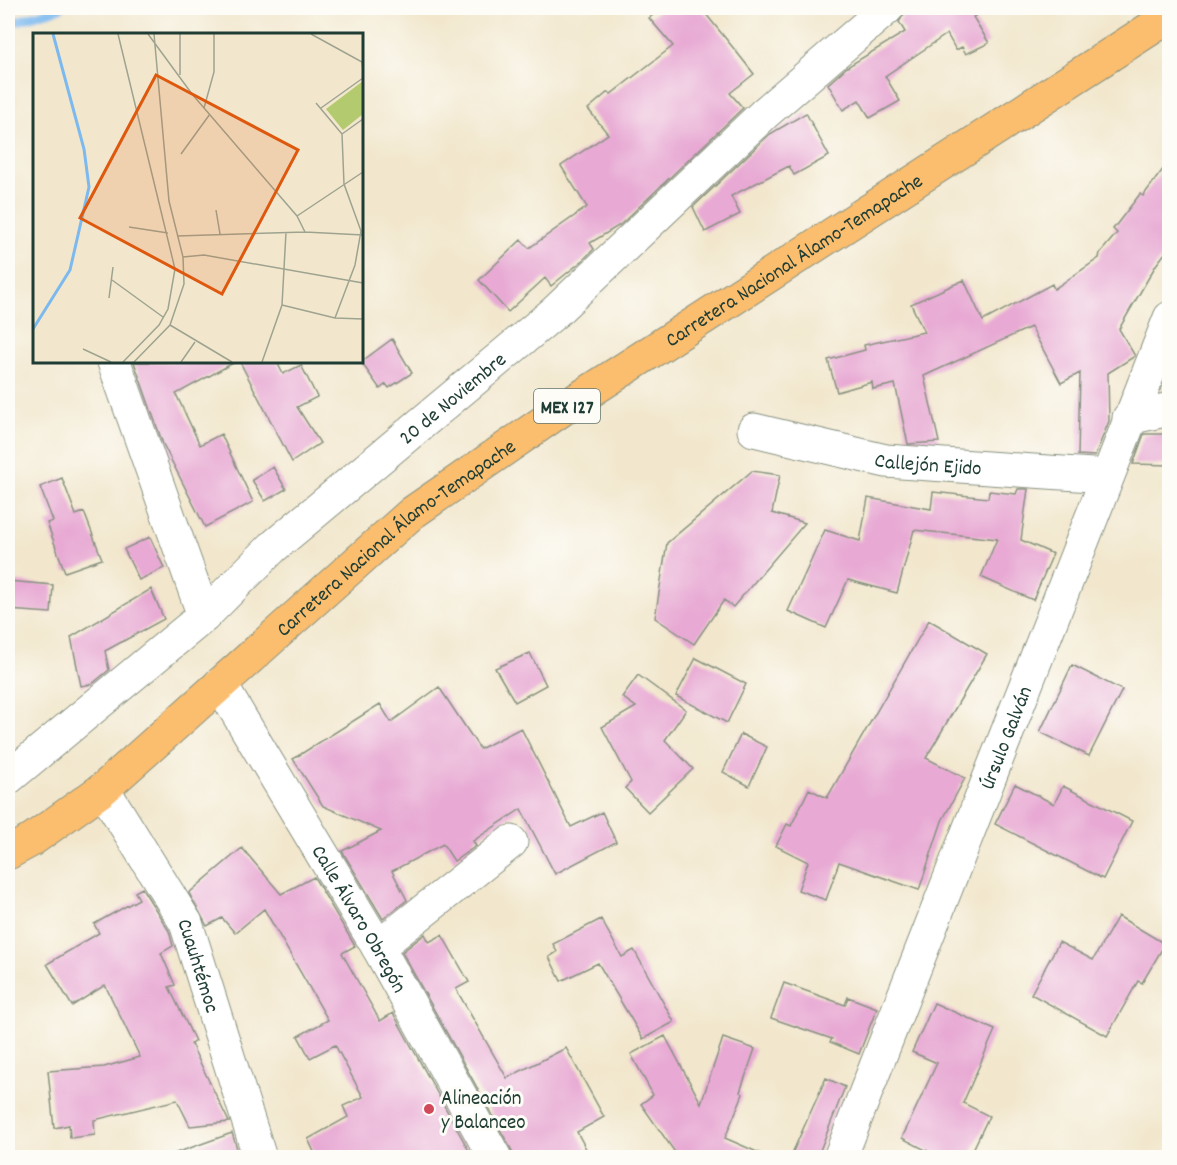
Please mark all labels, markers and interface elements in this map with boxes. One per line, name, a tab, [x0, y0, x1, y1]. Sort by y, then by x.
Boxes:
inset map	[33, 33, 363, 363]
street label: Carretera Nacional Álamo-Temapache	[660, 168, 930, 357]
street label: 20 de Noviembre	[394, 346, 514, 454]
road number: MEX 127	[534, 389, 600, 423]
street label: Carretera Nacional Álamo-Temapache	[271, 433, 523, 645]
street label: Callejón Ejido	[871, 447, 983, 485]
street label: Úrsulo Galván	[974, 682, 1042, 795]
street label: Calle Álvaro Obregón	[302, 840, 413, 999]
street label: Cuauhtémoc	[168, 915, 225, 1017]
place label: Alineación y Balanceo	[441, 1085, 526, 1139]
marker: Alineación y Balanceo	[422, 1102, 436, 1116]

